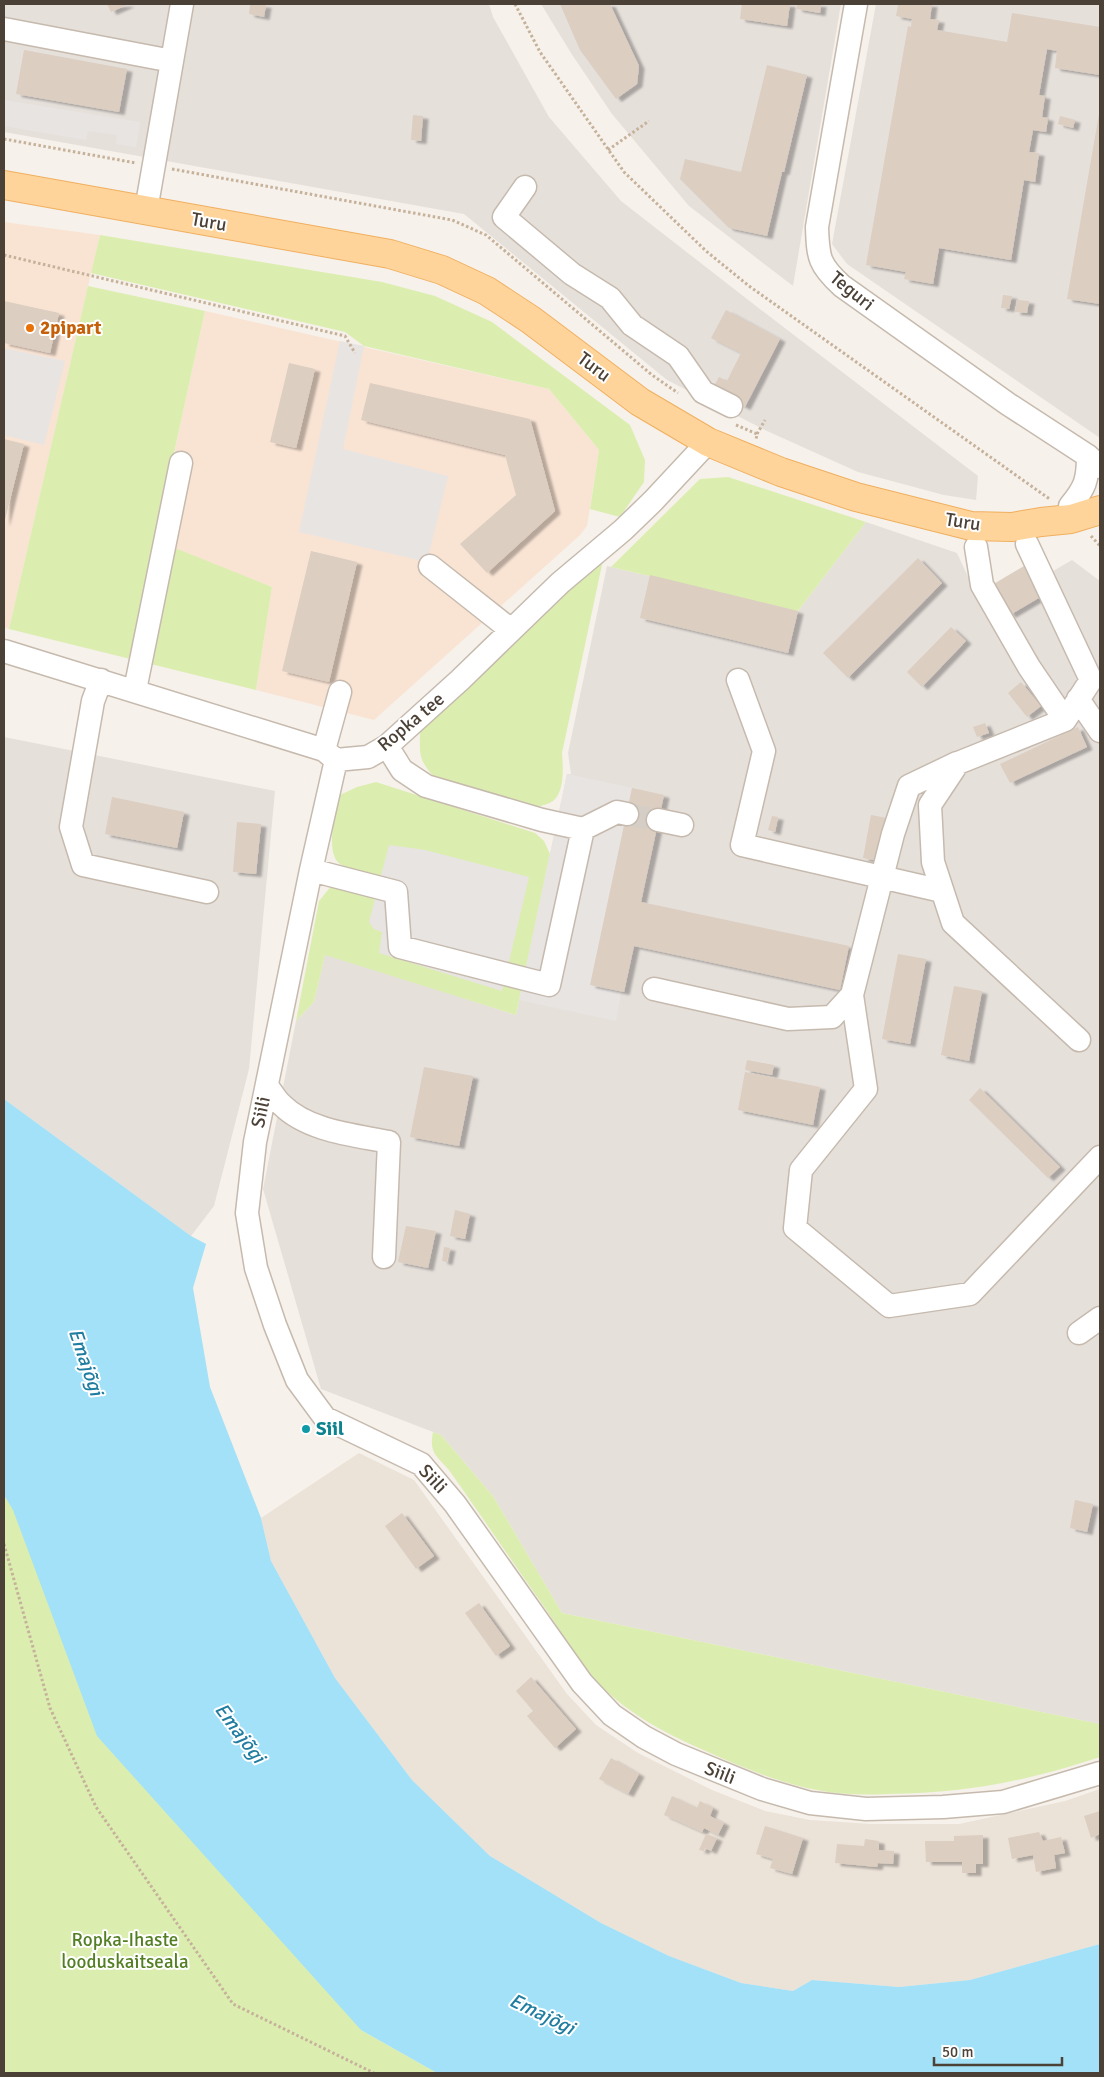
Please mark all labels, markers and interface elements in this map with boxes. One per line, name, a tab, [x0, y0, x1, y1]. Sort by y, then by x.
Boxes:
street label: Turu	[189, 207, 229, 237]
street label: Teguri	[825, 266, 879, 316]
place label: 2pipart	[40, 316, 101, 340]
marker: 2pipart	[24, 322, 36, 334]
street label: Turu	[573, 347, 615, 387]
street label: Turu	[944, 507, 982, 537]
street label: Ropka tee	[373, 687, 449, 757]
street label: Siili	[246, 1094, 276, 1130]
water label: Emajõgi	[63, 1325, 110, 1400]
place label: Siil	[316, 1417, 344, 1441]
marker: Siil	[300, 1423, 312, 1435]
street label: Siili	[413, 1459, 453, 1499]
water label: Emajõgi	[209, 1698, 272, 1769]
street label: Siili	[701, 1756, 739, 1790]
park label: Ropka-Ihaste looduskaitseala	[61, 1928, 189, 1974]
water label: Emajõgi	[505, 1988, 580, 2041]
scale bar	[934, 2034, 1062, 2066]
text: 50 m	[942, 2043, 973, 2061]

